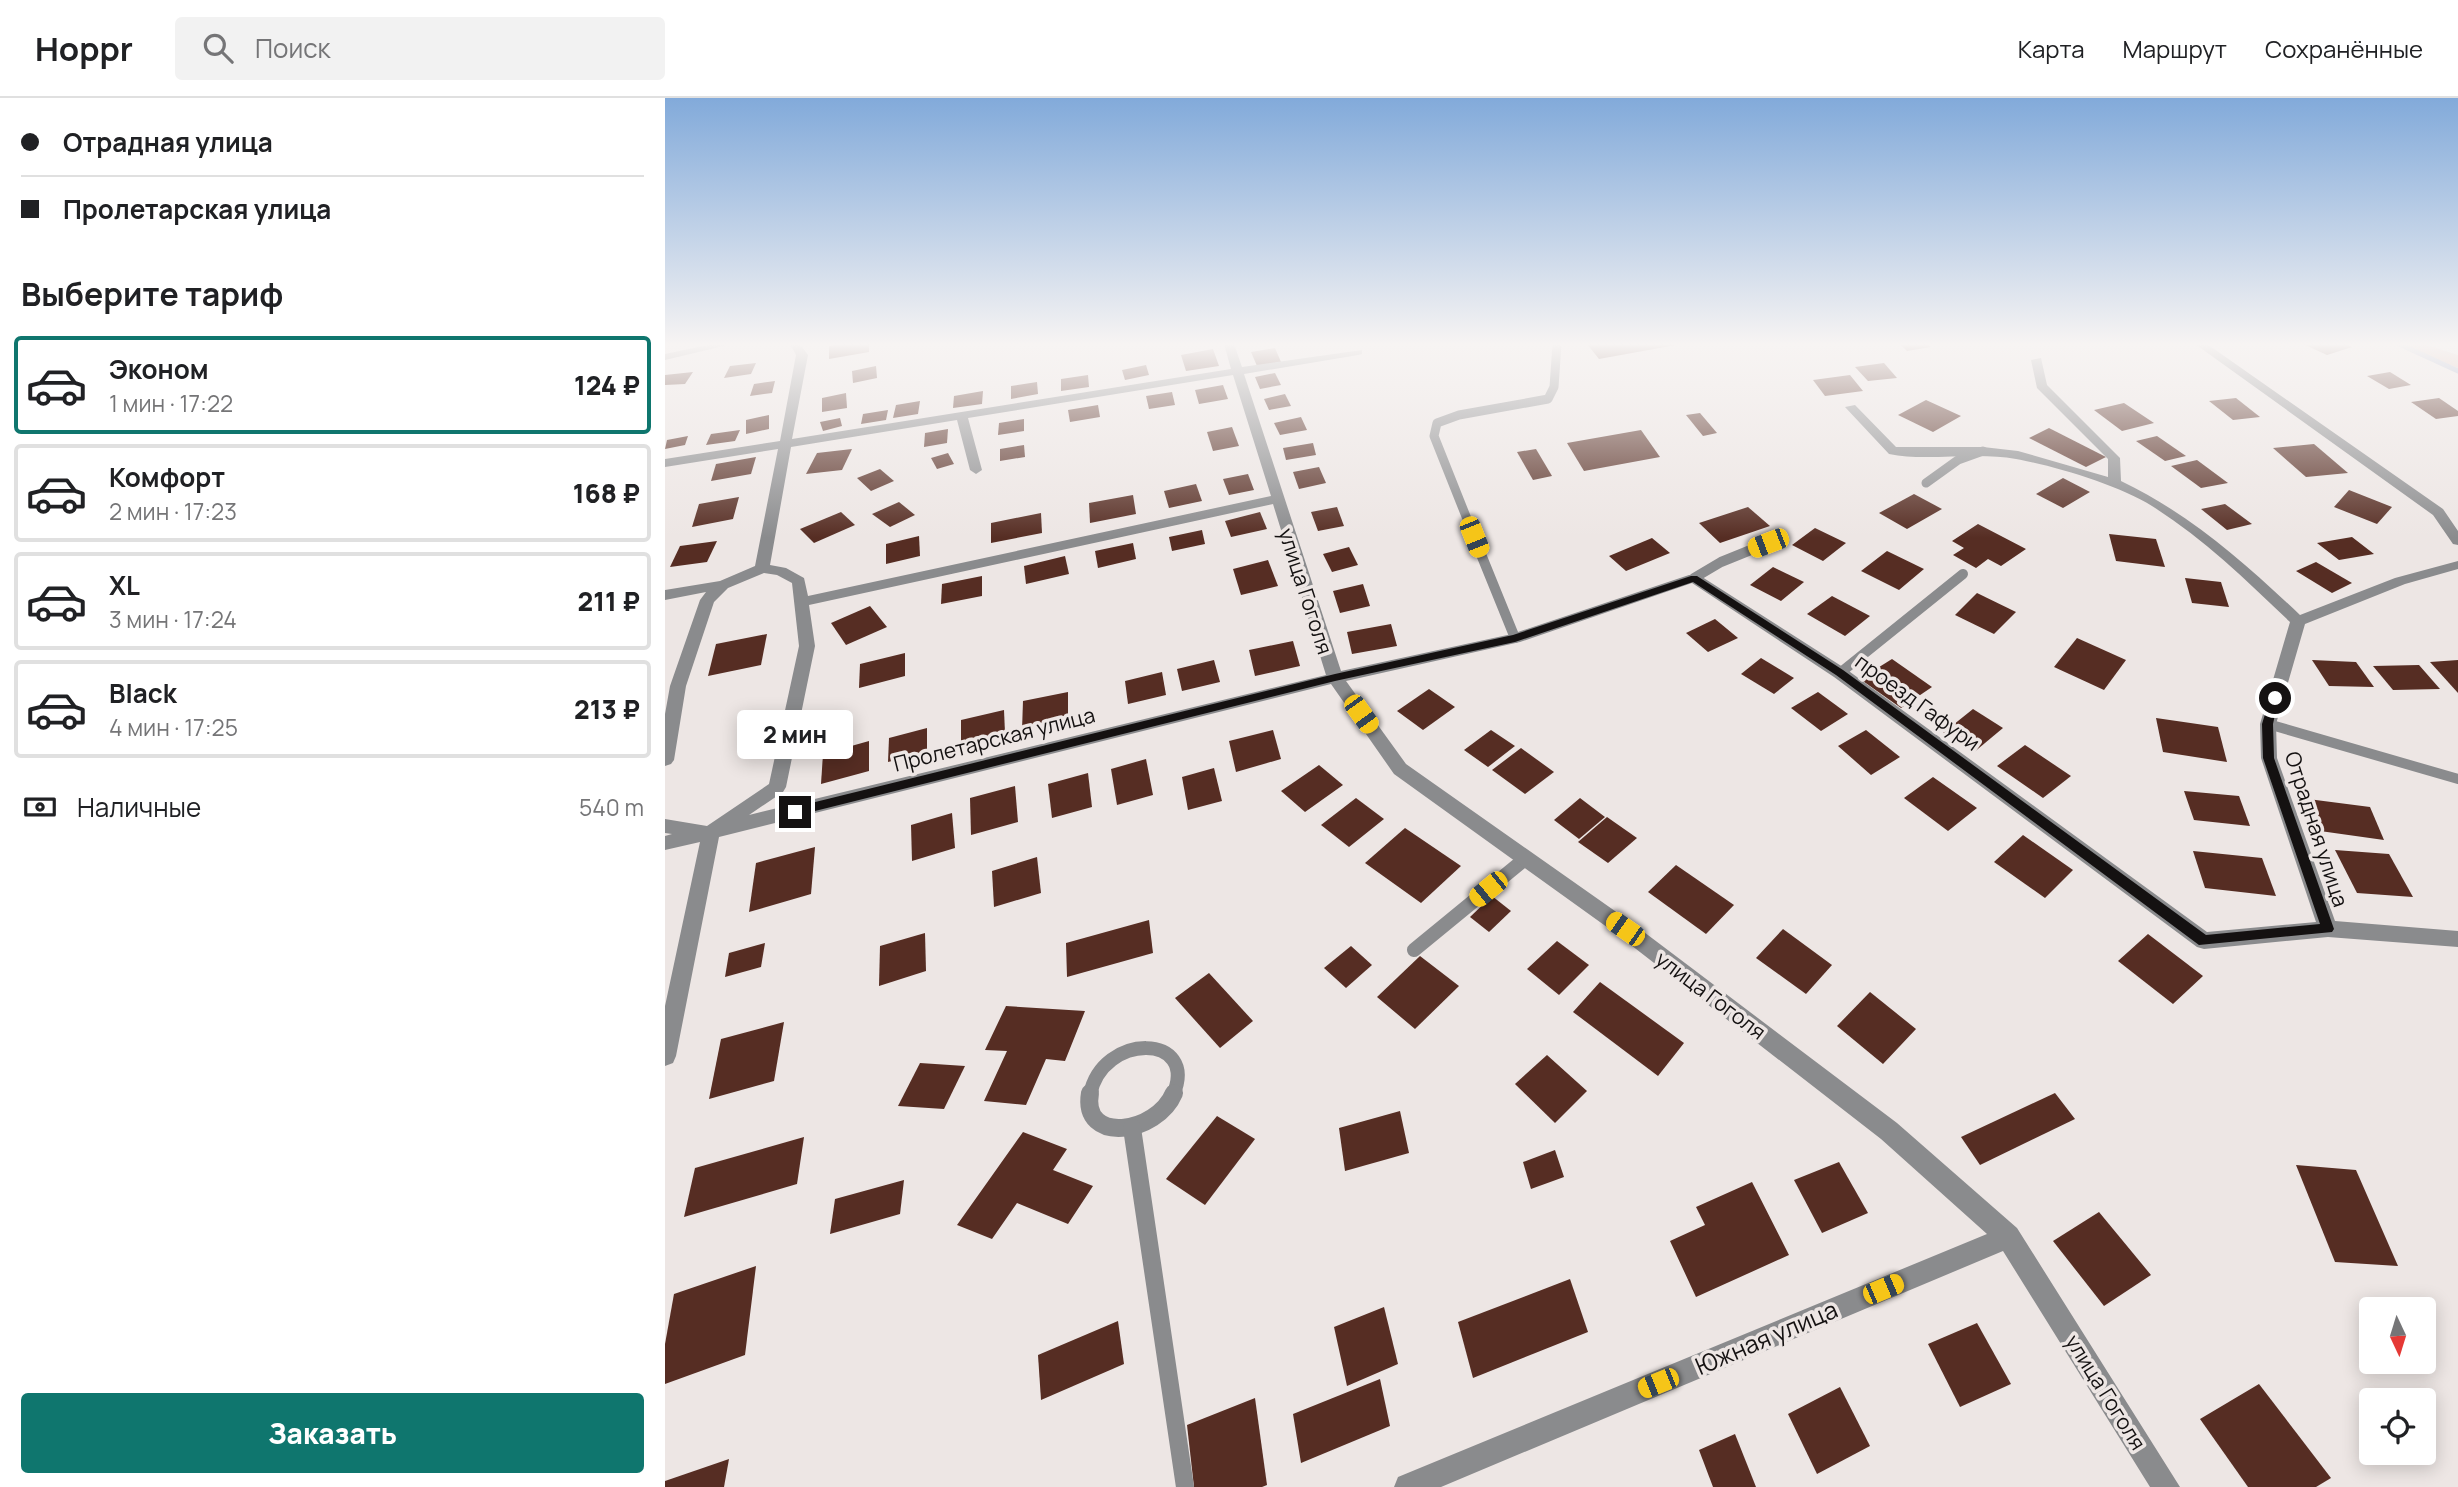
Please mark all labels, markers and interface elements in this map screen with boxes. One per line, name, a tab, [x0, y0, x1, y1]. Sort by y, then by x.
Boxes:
search box	[175, 17, 665, 80]
text: Hoppr	[35, 26, 133, 71]
icon: search	[199, 29, 237, 67]
text: Поиск	[255, 30, 330, 66]
text: Карта	[2018, 32, 2085, 65]
text: Маршрут	[2123, 32, 2227, 65]
text: Сохранённые	[2265, 32, 2423, 65]
text: Отрадная улица	[63, 124, 273, 160]
text: Пролетарская улица	[63, 191, 331, 227]
text: Выберите тариф	[21, 272, 283, 316]
text: Эконом	[109, 351, 209, 387]
icon: car	[25, 354, 88, 417]
text: 124 ₽	[574, 367, 640, 403]
text: 1 мин · 17:22	[109, 387, 233, 419]
text: Комфорт	[109, 459, 225, 495]
icon: car	[25, 462, 88, 525]
text: 168 ₽	[573, 475, 640, 511]
text: 2 мин · 17:23	[109, 495, 237, 527]
car	[1457, 514, 1492, 560]
street label: улица Гоголя	[1272, 524, 1340, 658]
car	[1745, 526, 1792, 560]
text: XL	[109, 567, 140, 603]
icon: car	[25, 570, 88, 633]
text: 211 ₽	[578, 583, 640, 619]
text: 3 мин · 17:24	[109, 603, 237, 635]
street label: проезд Гафури	[1850, 647, 1986, 757]
text: Black	[109, 675, 177, 711]
icon: car	[25, 678, 88, 741]
route start	[2259, 682, 2291, 714]
text: 213 ₽	[574, 691, 640, 727]
car	[1341, 691, 1382, 737]
street label: Пролетарская улица	[890, 700, 1098, 778]
callout: 2 мин	[737, 710, 853, 760]
text: 4 мин · 17:25	[109, 711, 238, 743]
text: 2 мин	[763, 718, 827, 750]
street label: Отрадная улица	[2279, 748, 2355, 910]
icon: cash	[21, 788, 59, 826]
text: Наличные	[77, 789, 201, 825]
text: 540 m	[579, 791, 644, 823]
route end	[779, 796, 811, 828]
car	[1466, 868, 1511, 910]
car	[1602, 908, 1649, 950]
street label: улица Гоголя	[1650, 944, 1772, 1046]
car	[1860, 1271, 1907, 1307]
street label: Южная улица	[1690, 1292, 1842, 1382]
north arrow	[2359, 1297, 2436, 1374]
map controls	[2359, 1297, 2436, 1465]
street label: улица Гоголя	[2059, 1329, 2153, 1455]
car	[1635, 1365, 1682, 1401]
button: locate	[2359, 1388, 2436, 1465]
button: Заказать	[21, 1393, 644, 1473]

